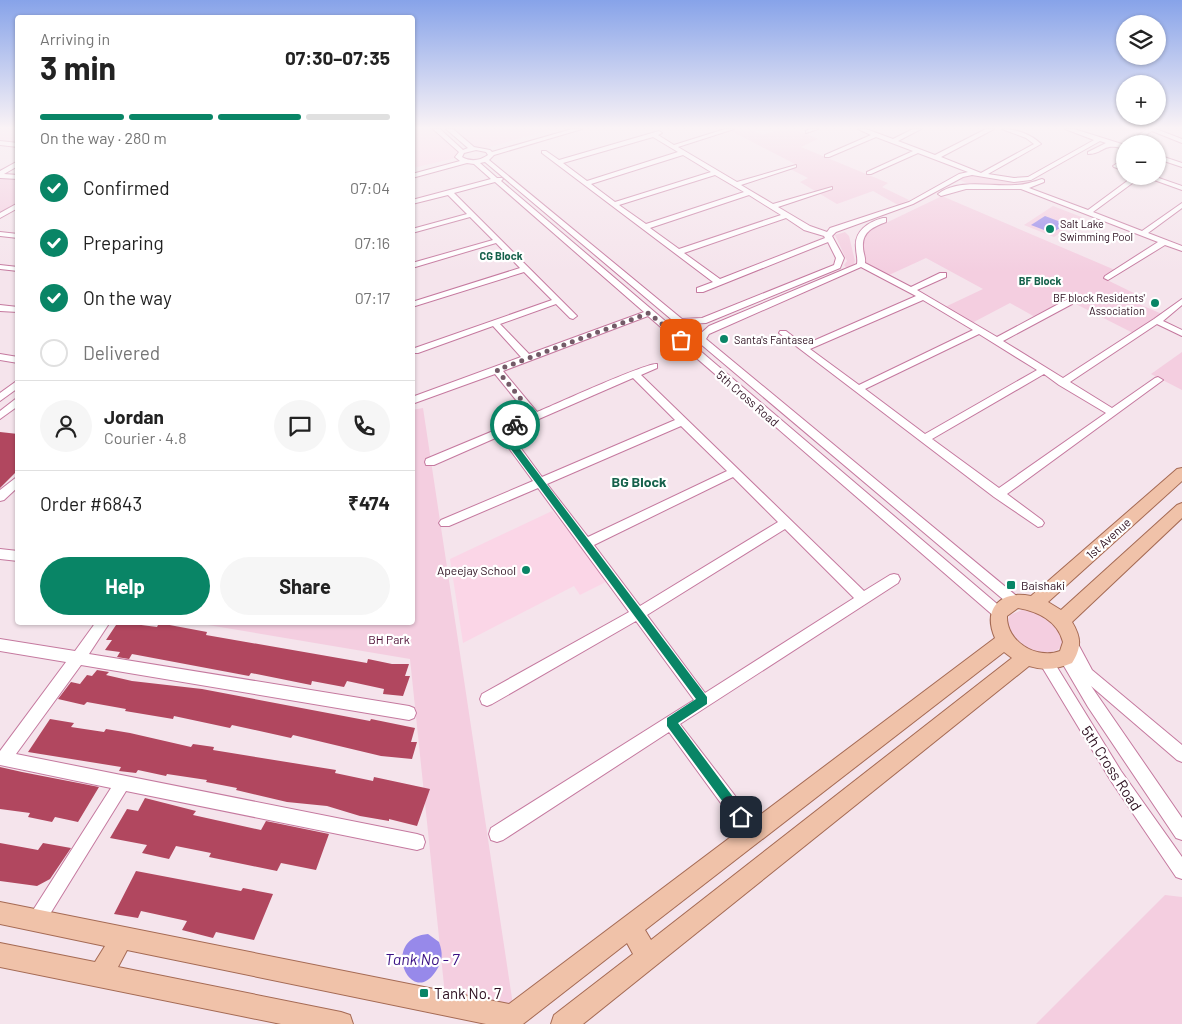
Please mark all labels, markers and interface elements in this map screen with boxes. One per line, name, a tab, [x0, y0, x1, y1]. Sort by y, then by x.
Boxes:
map controls	[1116, 15, 1166, 185]
button: layers	[1116, 15, 1166, 65]
text: Arriving in	[40, 29, 110, 48]
text: 07:30–07:35	[285, 46, 390, 69]
text: 3 min	[40, 48, 116, 86]
button: +	[1116, 75, 1166, 125]
text: On the way · 280 m	[40, 128, 167, 147]
button: −	[1116, 135, 1166, 185]
icon: check	[40, 174, 68, 202]
text: Confirmed	[83, 176, 170, 199]
text: 07:04	[350, 178, 390, 197]
place label: Salt Lake Swimming Pool	[1060, 217, 1133, 243]
marker: Salt Lake Swimming Pool	[1044, 223, 1056, 235]
icon: check	[40, 229, 68, 257]
text: Preparing	[83, 231, 164, 254]
text: 07:16	[354, 233, 390, 252]
district label: CG Block	[479, 249, 523, 262]
district label: BF Block	[1019, 274, 1061, 287]
icon: check	[40, 284, 68, 312]
text: On the way	[83, 286, 172, 309]
text: 07:17	[355, 288, 390, 307]
place label: BF block Residents' Association	[1053, 291, 1146, 317]
marker: BF block Residents' Association	[1149, 297, 1161, 309]
pin	[660, 319, 702, 361]
icon: bag	[667, 326, 695, 354]
marker: Santa's Fantasea	[718, 333, 730, 345]
place label: Santa's Fantasea	[734, 333, 814, 346]
text: Delivered	[83, 341, 160, 364]
street label: 5th Cross Road	[714, 367, 782, 429]
button: person	[40, 400, 92, 452]
button: chat	[274, 400, 326, 452]
button: phone	[338, 400, 390, 452]
courier	[490, 400, 540, 450]
text: Jordan	[104, 405, 164, 428]
icon: bike	[501, 411, 529, 439]
text: Courier · 4.8	[104, 428, 187, 447]
district label: BG Block	[612, 473, 667, 490]
text: ₹474	[348, 491, 390, 514]
text: Order #6843	[40, 492, 142, 515]
street label: 1st Avenue	[1083, 514, 1133, 562]
button: Help	[40, 557, 210, 615]
button: Share	[220, 557, 390, 615]
place label: Apeejay School	[437, 563, 516, 577]
marker: Apeejay School	[520, 564, 532, 576]
place label: Baishaki	[1021, 578, 1065, 592]
marker: Baishaki	[1005, 579, 1017, 591]
park label: BH Park	[368, 632, 410, 646]
street label: 5th Cross Road	[1078, 722, 1146, 814]
pin	[720, 796, 762, 838]
icon: home	[727, 803, 755, 831]
water label: Tank No - 7	[385, 949, 461, 968]
place label: Tank No. 7	[434, 984, 501, 1002]
marker: Tank No. 7	[418, 987, 430, 999]

